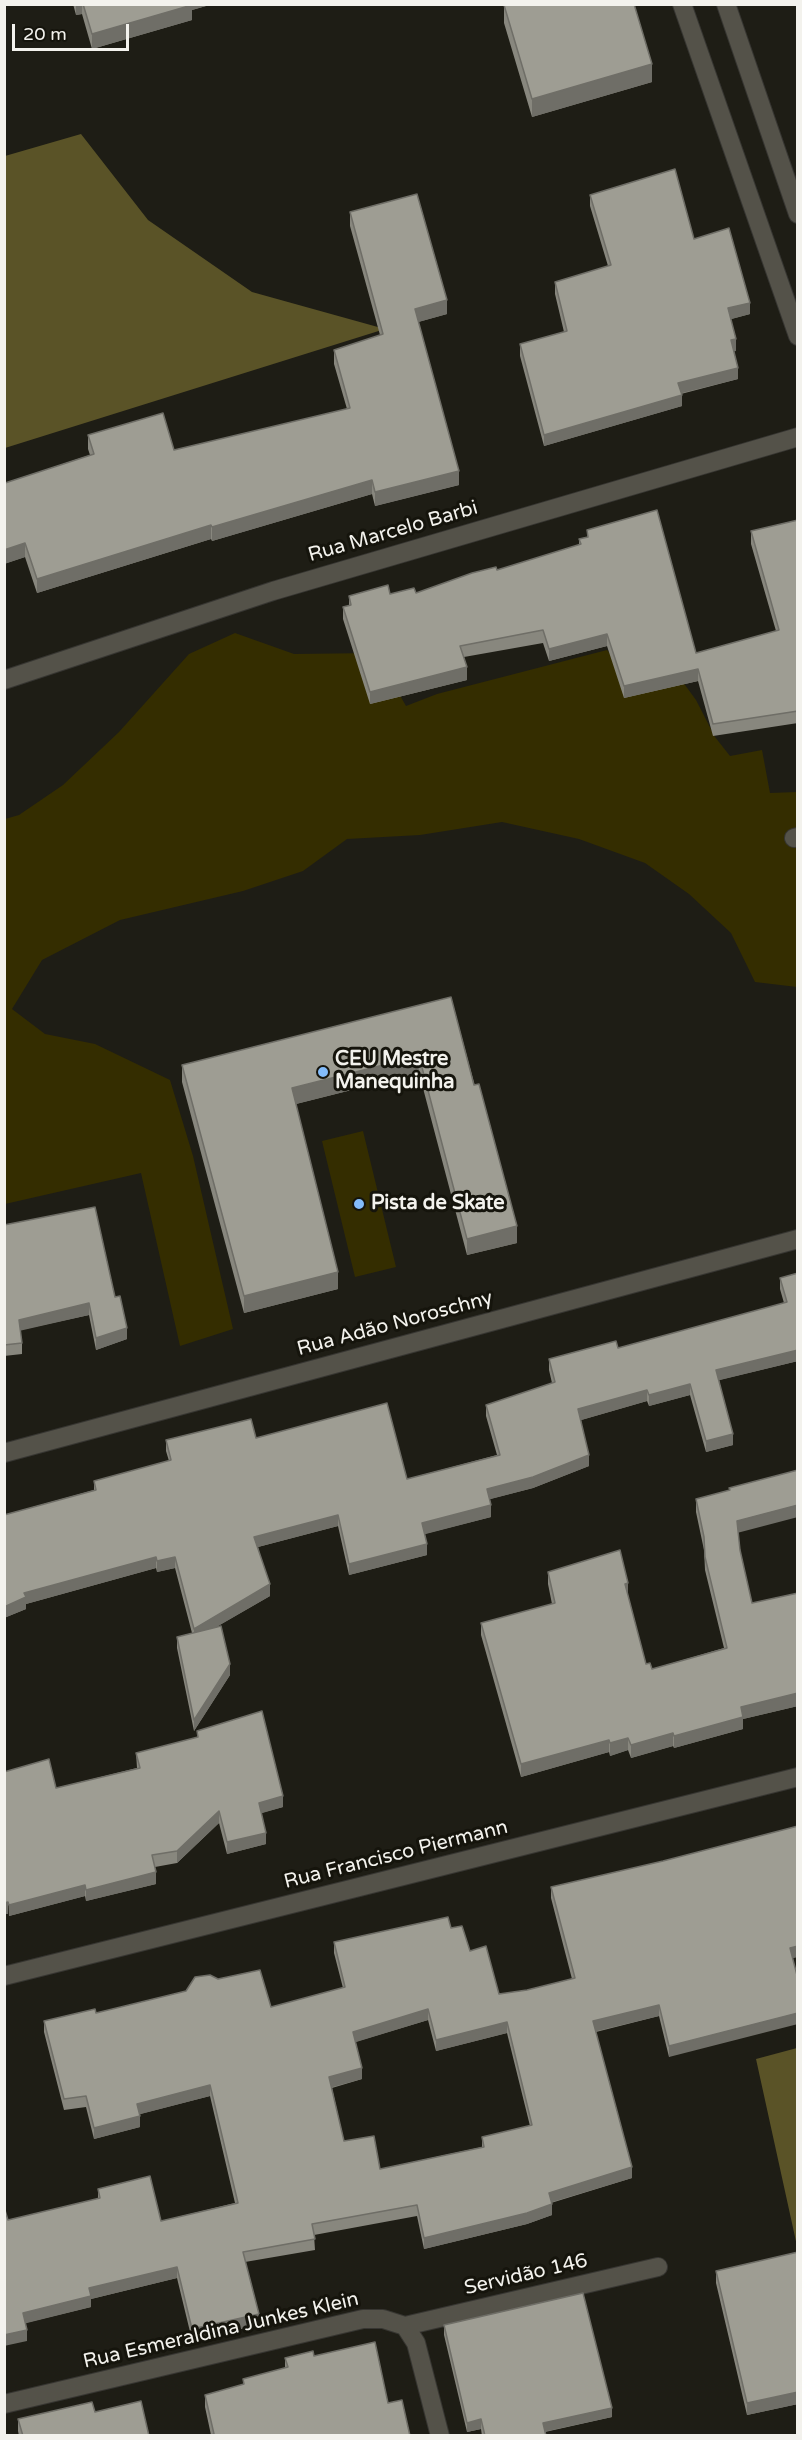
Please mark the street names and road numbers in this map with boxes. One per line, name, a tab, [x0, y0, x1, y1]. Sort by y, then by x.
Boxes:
street label: Rua Marcelo Barbi	[305, 496, 481, 568]
street label: Rua Adão Noroschny	[295, 1286, 495, 1362]
street label: Rua Francisco Piermann	[282, 1816, 510, 1894]
street label: Servidão 146	[462, 2249, 590, 2301]
street label: Rua Esmeraldina Junkes Klein	[81, 2288, 361, 2374]

